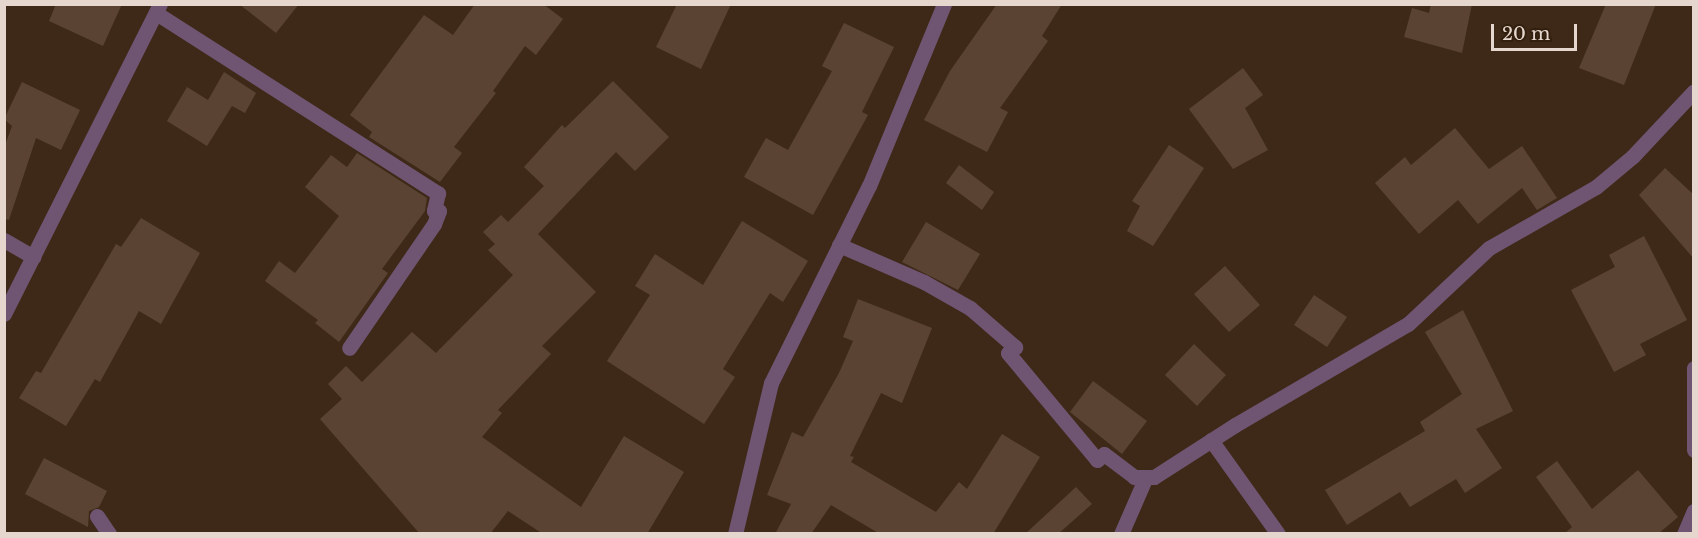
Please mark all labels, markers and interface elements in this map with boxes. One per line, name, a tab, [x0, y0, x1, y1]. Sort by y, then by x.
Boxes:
scale bar	[1494, 12, 1580, 50]
text: 20 m	[1502, 23, 1550, 45]

